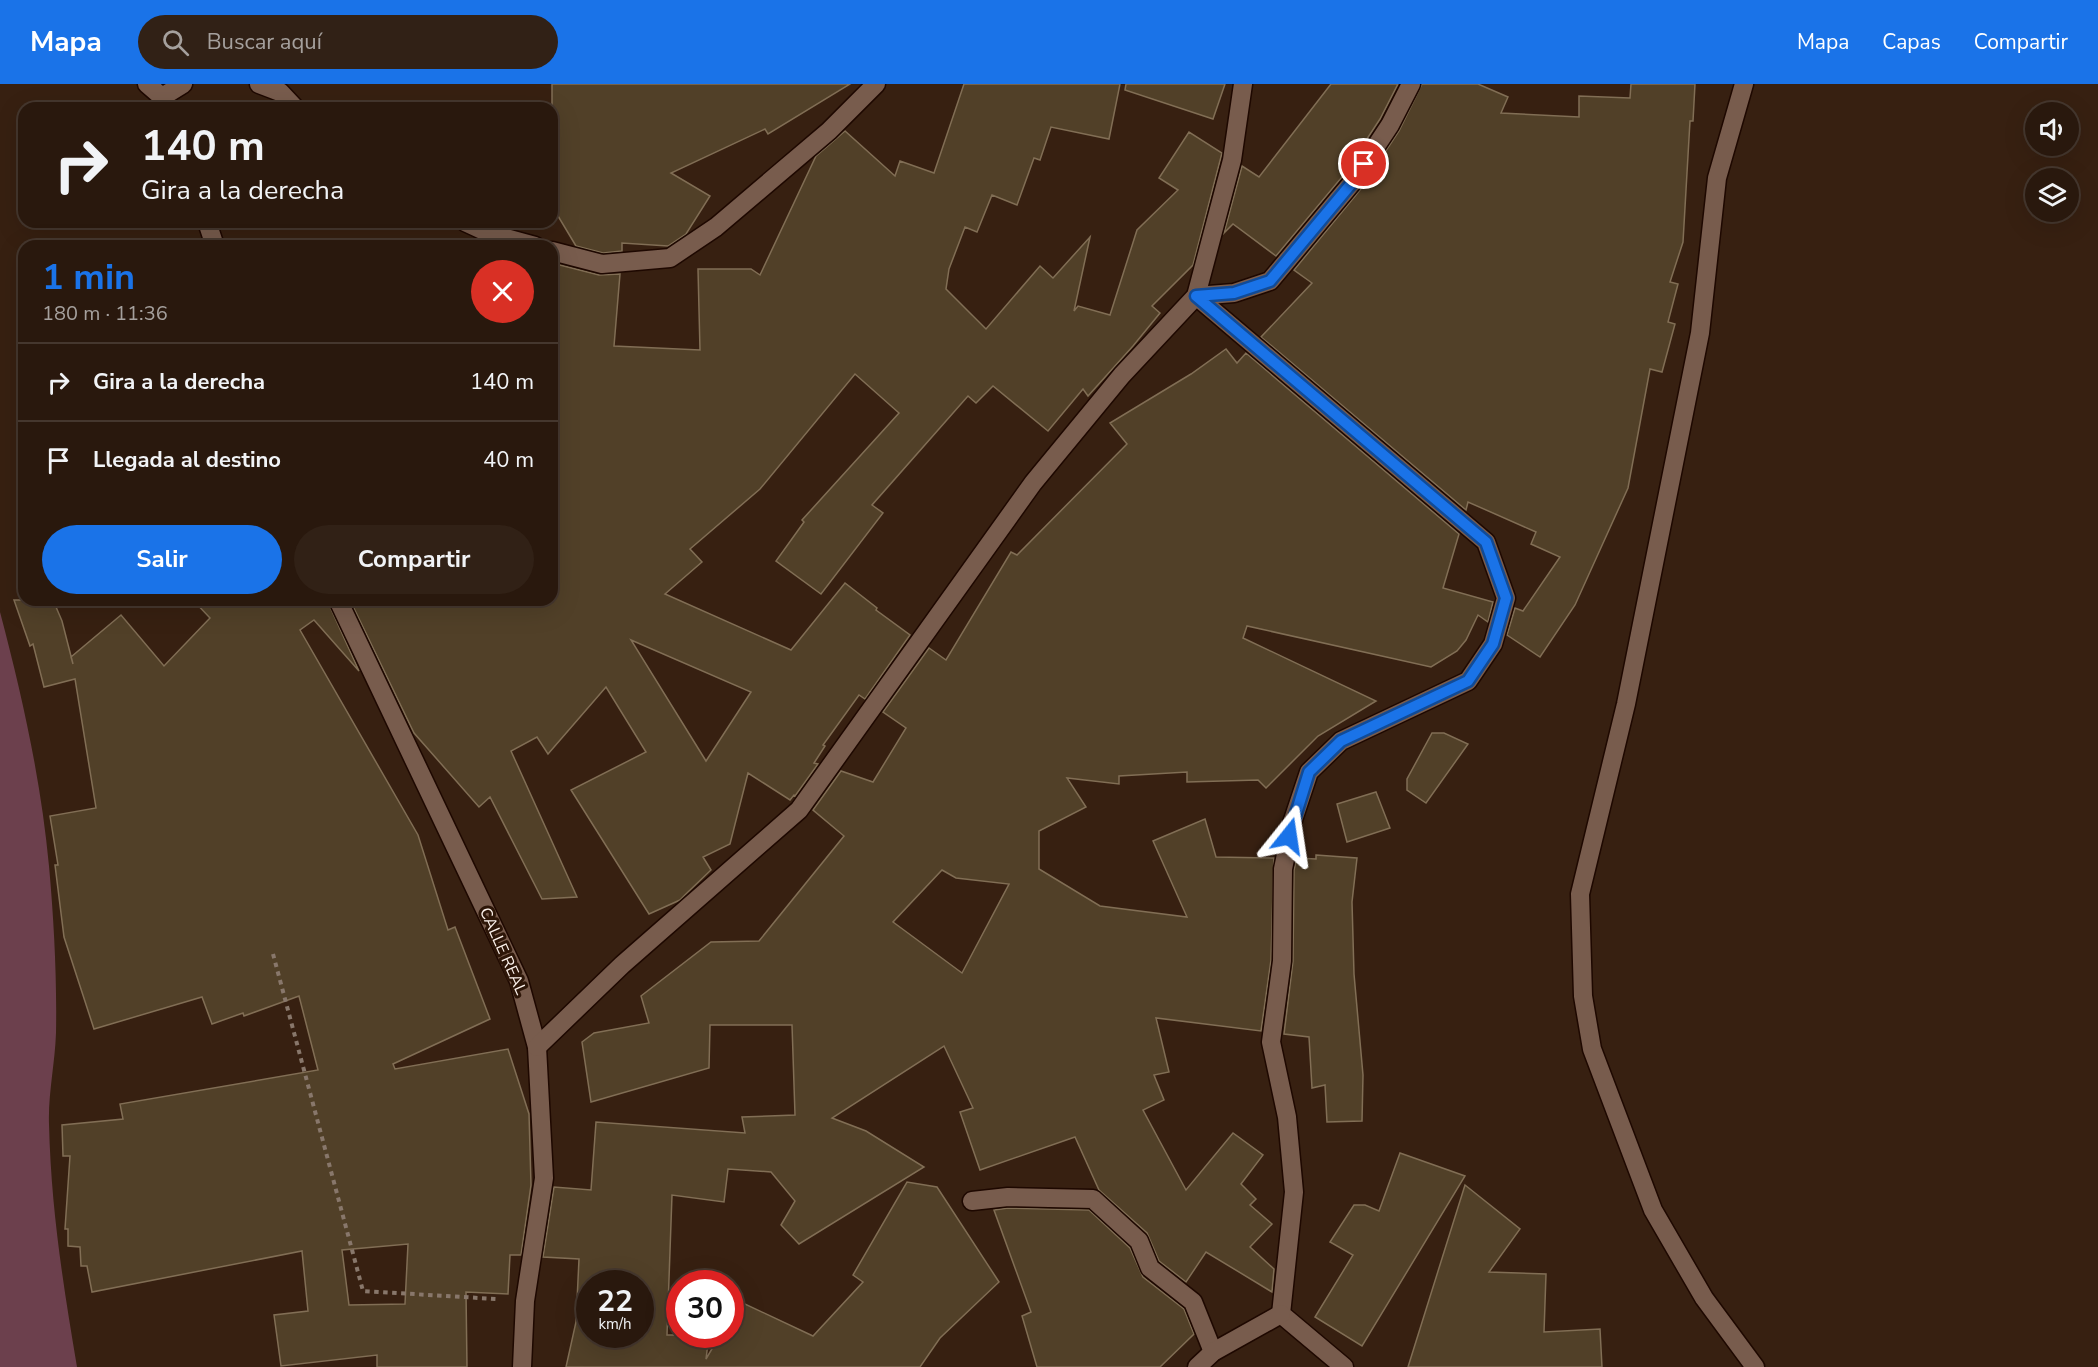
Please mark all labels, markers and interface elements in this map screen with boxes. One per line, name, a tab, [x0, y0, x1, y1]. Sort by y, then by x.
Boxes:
search box	[138, 15, 558, 69]
text: Mapa	[30, 23, 102, 61]
icon: search	[159, 26, 192, 59]
text: Buscar aquí	[207, 27, 322, 57]
text: Mapa	[1797, 28, 1849, 56]
text: Capas	[1882, 28, 1941, 56]
text: Compartir	[1974, 28, 2068, 56]
map controls	[2025, 102, 2079, 222]
button: sound	[2025, 102, 2079, 156]
text: 140 m	[141, 118, 265, 175]
icon: right	[42, 126, 120, 204]
pin	[1338, 138, 1389, 189]
icon: arrive	[1347, 147, 1380, 180]
button: layers	[2025, 168, 2079, 222]
text: Gira a la derecha	[141, 172, 344, 209]
text: 1 min	[42, 253, 135, 302]
button: close	[471, 260, 534, 323]
text: 180 m · 11:36	[42, 300, 168, 327]
icon: right	[42, 366, 75, 399]
text: Gira a la derecha	[93, 367, 265, 397]
text: 140 m	[470, 367, 534, 397]
icon: arrive	[42, 444, 75, 477]
text: Llegada al destino	[93, 445, 281, 475]
text: 40 m	[483, 445, 534, 475]
button: Salir	[42, 525, 282, 594]
button: Compartir	[294, 525, 534, 594]
position arrow	[1257, 804, 1321, 868]
street label: CALLE REAL	[474, 904, 532, 998]
speed limit sign: 30	[666, 1270, 744, 1348]
text: 22	[597, 1281, 633, 1322]
text: km/h	[598, 1314, 632, 1334]

